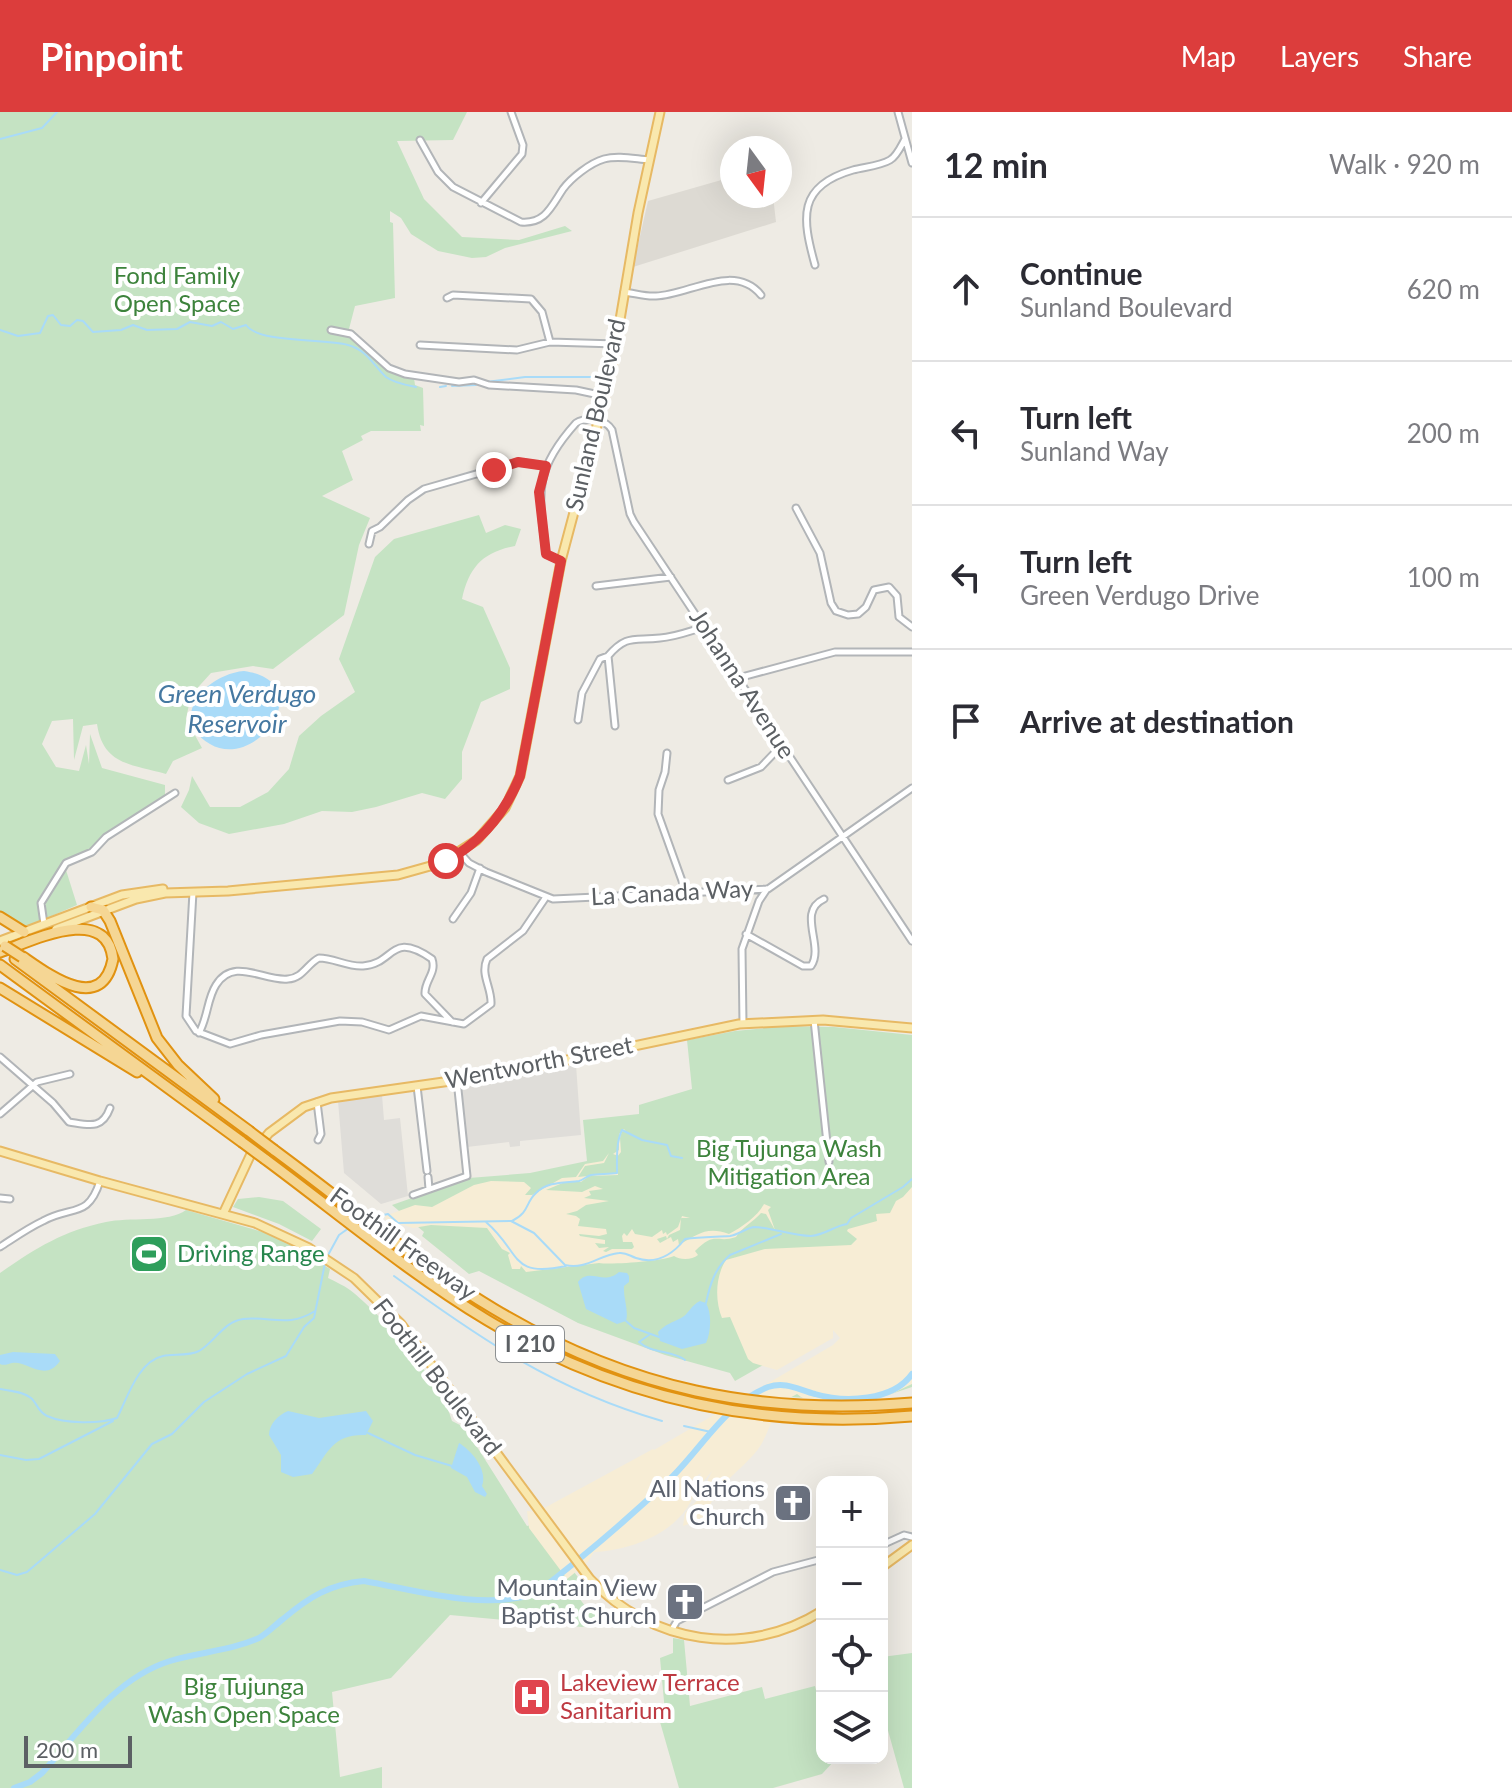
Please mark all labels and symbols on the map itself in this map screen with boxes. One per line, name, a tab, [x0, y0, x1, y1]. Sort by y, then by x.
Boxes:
north arrow	[720, 136, 792, 208]
park label: Fond Family Open Space	[114, 260, 241, 317]
street label: Sunland Boulevard	[558, 316, 631, 514]
route end	[476, 452, 512, 488]
street label: Johanna Avenue	[684, 603, 802, 763]
water label: Green Verdugo Reservoir	[158, 677, 316, 739]
route start	[428, 843, 464, 879]
street label: La Canada Way	[590, 873, 754, 910]
street label: Wentworth Street	[443, 1029, 635, 1094]
park label: Big Tujunga Wash Mitigation Area	[696, 1133, 882, 1190]
street label: Foothill Freeway	[325, 1180, 483, 1306]
sports icon: Driving Range	[128, 1233, 170, 1275]
place label: Driving Range	[177, 1238, 325, 1267]
street label: Foothill Boulevard	[368, 1292, 508, 1460]
road number: I 210	[496, 1326, 564, 1362]
place label: All Nations Church	[649, 1473, 765, 1530]
church icon: All Nations Church	[772, 1482, 814, 1524]
place label: Mountain View Baptist Church	[496, 1572, 657, 1629]
church icon: Mountain View Baptist Church	[664, 1581, 706, 1623]
place label: Lakeview Terrace Sanitarium	[560, 1667, 740, 1724]
park label: Big Tujunga Wash Open Space	[148, 1671, 340, 1728]
hospital icon: Lakeview Terrace Sanitarium	[511, 1676, 553, 1718]
scale bar	[24, 1732, 132, 1768]

